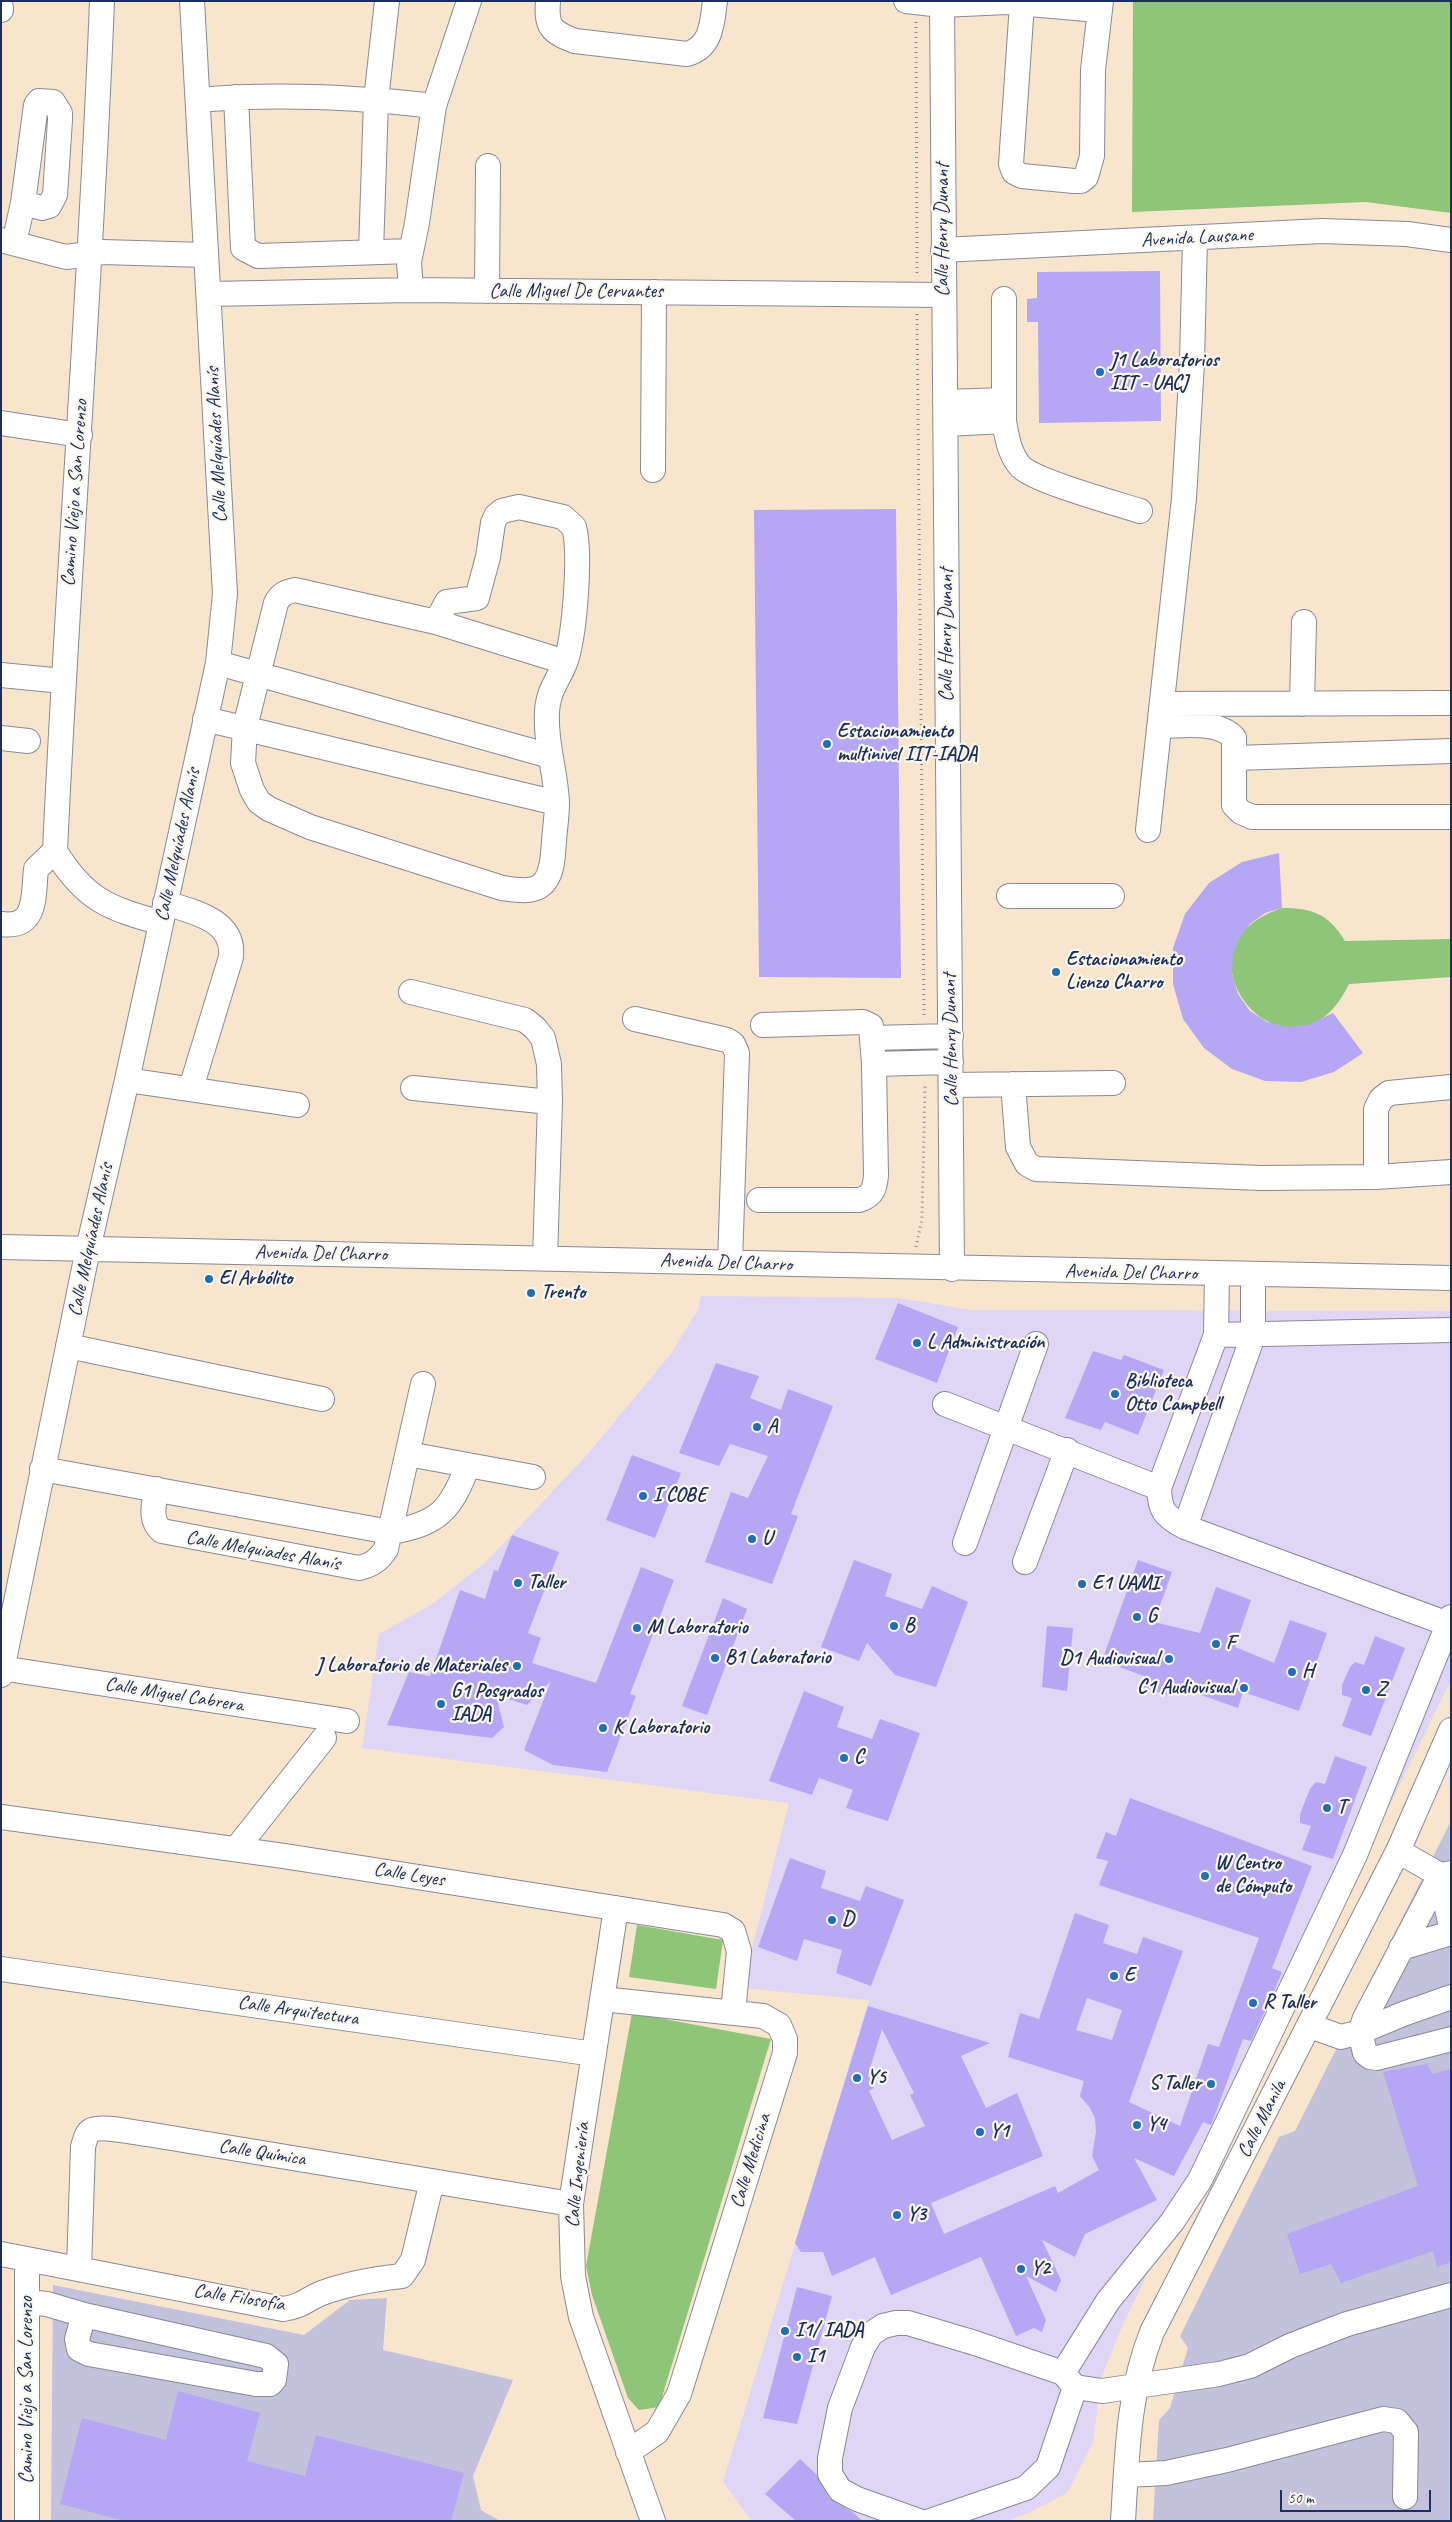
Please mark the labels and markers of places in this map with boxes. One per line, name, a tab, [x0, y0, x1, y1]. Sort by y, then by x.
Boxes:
place label: J1 Laboratorios IIT - UACJ	[1110, 349, 1218, 396]
marker: J1 Laboratorios IIT - UACJ	[1094, 366, 1106, 378]
place label: Estacionamiento multinivel IIT-IADA	[837, 720, 977, 767]
marker: Estacionamiento multinivel IIT-IADA	[821, 738, 833, 750]
place label: Estacionamiento Lienzo Charro	[1066, 948, 1182, 995]
marker: Estacionamiento Lienzo Charro	[1050, 966, 1062, 978]
place label: El Arbólito	[219, 1267, 293, 1291]
marker: El Arbólito	[203, 1273, 215, 1285]
place label: Trento	[541, 1281, 585, 1305]
marker: Trento	[525, 1287, 537, 1299]
place label: L Administración	[927, 1331, 1045, 1355]
marker: L Administración	[911, 1337, 923, 1349]
place label: Biblioteca Otto Campbell	[1125, 1370, 1221, 1417]
marker: Biblioteca Otto Campbell	[1109, 1388, 1121, 1400]
place label: A	[767, 1415, 777, 1439]
marker: A	[751, 1421, 763, 1433]
place label: I COBE	[653, 1484, 706, 1508]
marker: I COBE	[637, 1490, 649, 1502]
place label: U	[762, 1527, 772, 1551]
marker: U	[746, 1533, 758, 1545]
place label: Taller	[528, 1571, 565, 1595]
place label: E1 UAMI	[1092, 1572, 1159, 1596]
marker: Taller	[512, 1577, 524, 1589]
marker: E1 UAMI	[1076, 1578, 1088, 1590]
place label: G	[1147, 1605, 1157, 1629]
marker: G	[1131, 1611, 1143, 1623]
place label: B	[904, 1614, 914, 1638]
place label: M Laboratorio	[647, 1616, 748, 1640]
marker: B	[888, 1620, 900, 1632]
marker: M Laboratorio	[631, 1622, 643, 1634]
place label: F	[1226, 1632, 1235, 1656]
marker: F	[1210, 1638, 1222, 1650]
place label: B1 Laboratorio	[725, 1646, 831, 1670]
place label: D1 Audiovisual	[1060, 1647, 1159, 1671]
marker: B1 Laboratorio	[709, 1652, 721, 1664]
marker: D1 Audiovisual	[1163, 1653, 1175, 1665]
place label: J Laboratorio de Materiales	[316, 1654, 507, 1678]
marker: J Laboratorio de Materiales	[511, 1660, 523, 1672]
place label: H	[1302, 1660, 1313, 1684]
marker: H	[1286, 1666, 1298, 1678]
place label: C1 Audiovisual	[1137, 1676, 1234, 1700]
place label: Z	[1376, 1678, 1386, 1702]
place label: G1 Posgrados IADA	[451, 1680, 543, 1727]
marker: C1 Audiovisual	[1238, 1682, 1250, 1694]
marker: Z	[1360, 1684, 1372, 1696]
marker: G1 Posgrados IADA	[435, 1698, 447, 1710]
place label: K Laboratorio	[613, 1716, 709, 1740]
marker: K Laboratorio	[597, 1722, 609, 1734]
place label: C	[854, 1746, 864, 1770]
marker: C	[838, 1752, 850, 1764]
place label: T	[1337, 1796, 1346, 1820]
marker: T	[1321, 1802, 1333, 1814]
place label: W Centro de Cómputo	[1215, 1852, 1291, 1899]
marker: W Centro de Cómputo	[1199, 1870, 1211, 1882]
place label: D	[842, 1908, 854, 1932]
marker: D	[826, 1914, 838, 1926]
place label: E	[1124, 1964, 1135, 1988]
marker: E	[1108, 1970, 1120, 1982]
place label: R Taller	[1263, 1991, 1316, 2015]
marker: R Taller	[1247, 1997, 1259, 2009]
place label: Y5	[867, 2066, 886, 2090]
marker: Y5	[851, 2072, 863, 2084]
place label: S Taller	[1149, 2072, 1201, 2096]
marker: S Taller	[1205, 2078, 1217, 2090]
place label: Y4	[1147, 2113, 1166, 2137]
marker: Y4	[1131, 2119, 1143, 2131]
place label: Y1	[990, 2120, 1009, 2144]
marker: Y1	[974, 2126, 986, 2138]
place label: Y3	[907, 2203, 926, 2227]
marker: Y3	[891, 2209, 903, 2221]
place label: Y2	[1031, 2257, 1050, 2281]
marker: Y2	[1015, 2263, 1027, 2275]
place label: I1/ IADA	[795, 2319, 864, 2343]
marker: I1/ IADA	[779, 2325, 791, 2337]
place label: I1	[807, 2345, 824, 2369]
marker: I1	[791, 2351, 803, 2363]

